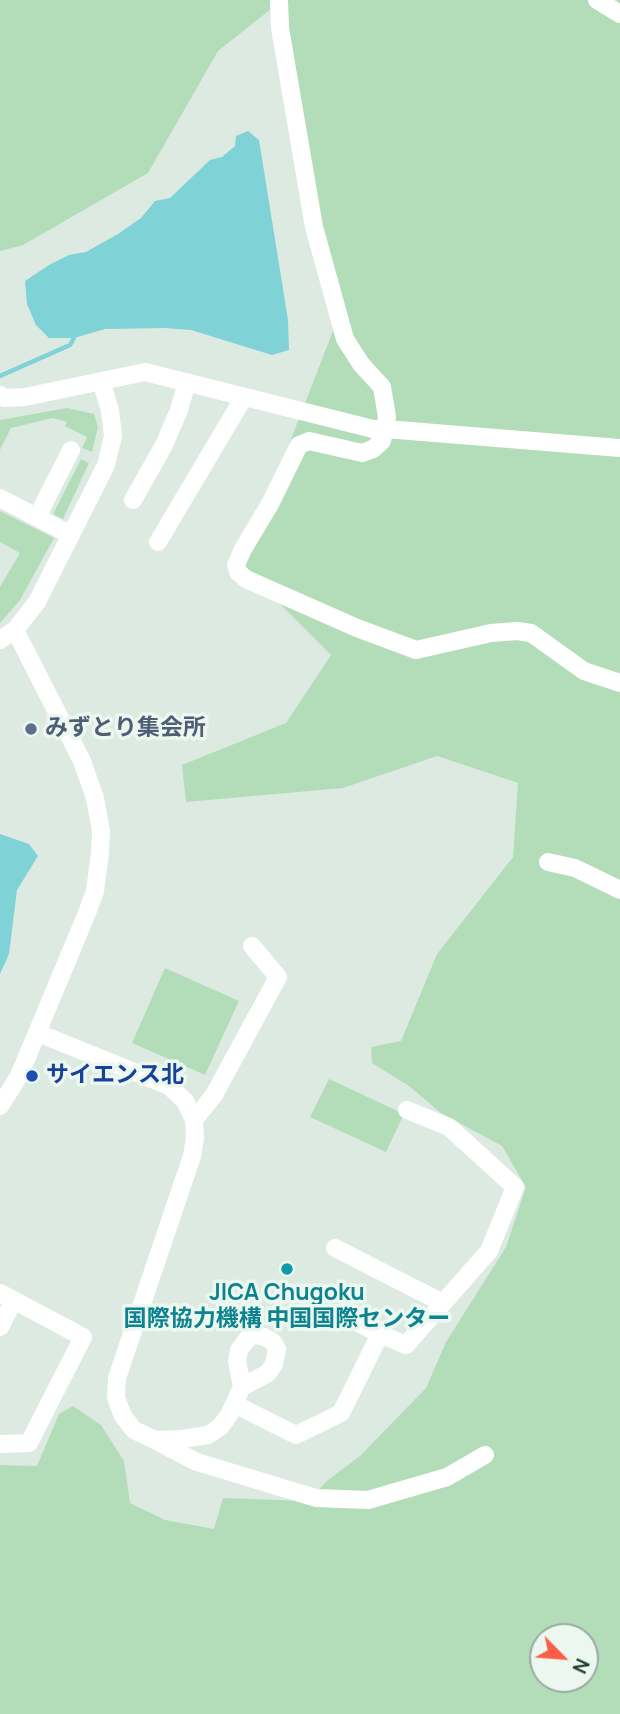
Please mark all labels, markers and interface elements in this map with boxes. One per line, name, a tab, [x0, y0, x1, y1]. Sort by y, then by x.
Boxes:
place label: みずとり集会所	[45, 715, 206, 743]
marker: みずとり集会所	[23, 721, 39, 737]
place label: サイエンス北	[46, 1062, 184, 1090]
marker: サイエンス北	[24, 1068, 40, 1084]
marker: JICA Chugoku 国際協力機構 中国国際センター	[279, 1261, 295, 1277]
place label: JICA Chugoku 国際協力機構 中国国際センター	[124, 1280, 450, 1334]
north arrow	[529, 1623, 599, 1693]
text: N	[567, 1654, 596, 1678]

